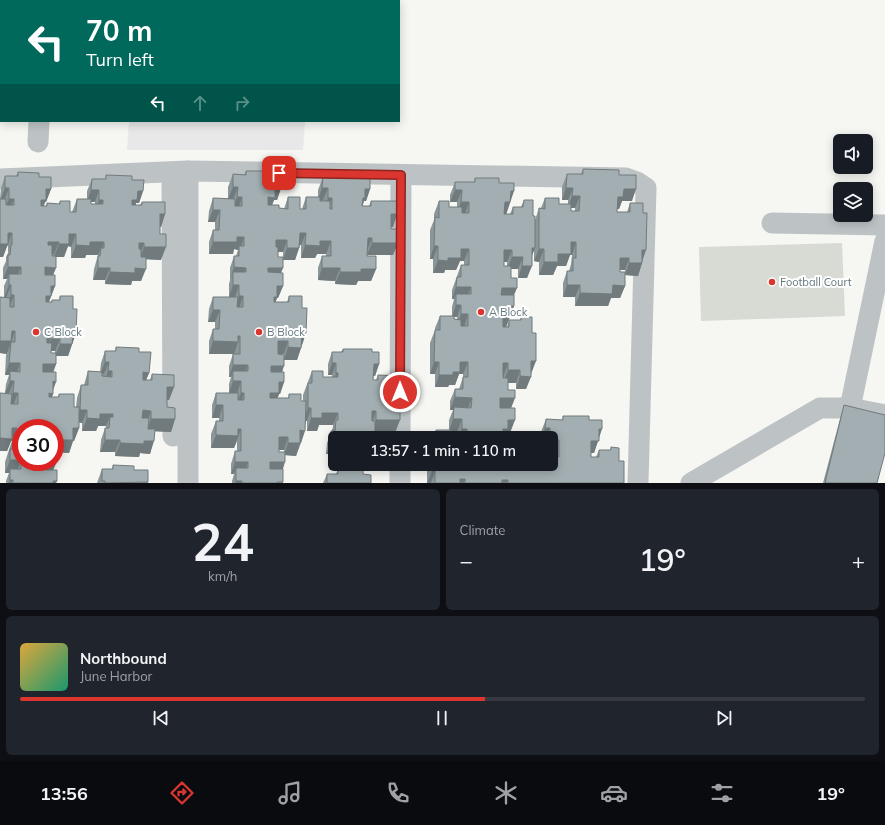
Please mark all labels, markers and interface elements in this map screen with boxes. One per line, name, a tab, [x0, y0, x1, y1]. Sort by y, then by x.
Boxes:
text: 70 m	[86, 13, 152, 48]
icon: left	[20, 16, 72, 68]
text: Turn left	[86, 48, 154, 71]
icon: left	[147, 92, 169, 114]
icon: ahead	[189, 92, 211, 114]
icon: right	[231, 92, 253, 114]
map controls	[833, 134, 873, 222]
button: sound	[833, 134, 873, 174]
pin	[262, 156, 296, 190]
icon: arrive	[268, 162, 290, 184]
button: layers	[833, 182, 873, 222]
place label: Football Court	[780, 275, 852, 289]
marker: Football Court	[767, 277, 777, 287]
place label: A Block	[489, 305, 528, 319]
marker: A Block	[476, 307, 486, 317]
place label: C Block	[44, 325, 82, 339]
place label: B Block	[267, 325, 305, 339]
marker: C Block	[31, 327, 41, 337]
marker: B Block	[254, 327, 264, 337]
position arrow	[379, 371, 421, 413]
speed limit sign: 30	[12, 419, 64, 471]
text: 13:57 · 1 min · 110 m	[370, 441, 516, 460]
text: 24	[192, 509, 254, 574]
text: Climate	[460, 522, 505, 538]
text: 19°	[639, 541, 686, 579]
text: −	[460, 547, 473, 575]
text: +	[852, 547, 865, 575]
text: km/h	[208, 568, 237, 584]
text: Northbound	[80, 649, 167, 668]
text: June Harbor	[80, 668, 152, 684]
icon: previous	[150, 707, 172, 729]
icon: pause	[431, 707, 453, 729]
icon: next	[713, 707, 735, 729]
icon: directions	[168, 779, 196, 807]
icon: music	[276, 779, 304, 807]
icon: phone	[384, 779, 412, 807]
icon: climate	[492, 779, 520, 807]
icon: car	[600, 779, 628, 807]
icon: filters	[708, 779, 736, 807]
text: 13:56	[40, 782, 88, 805]
text: 19°	[816, 782, 845, 805]

